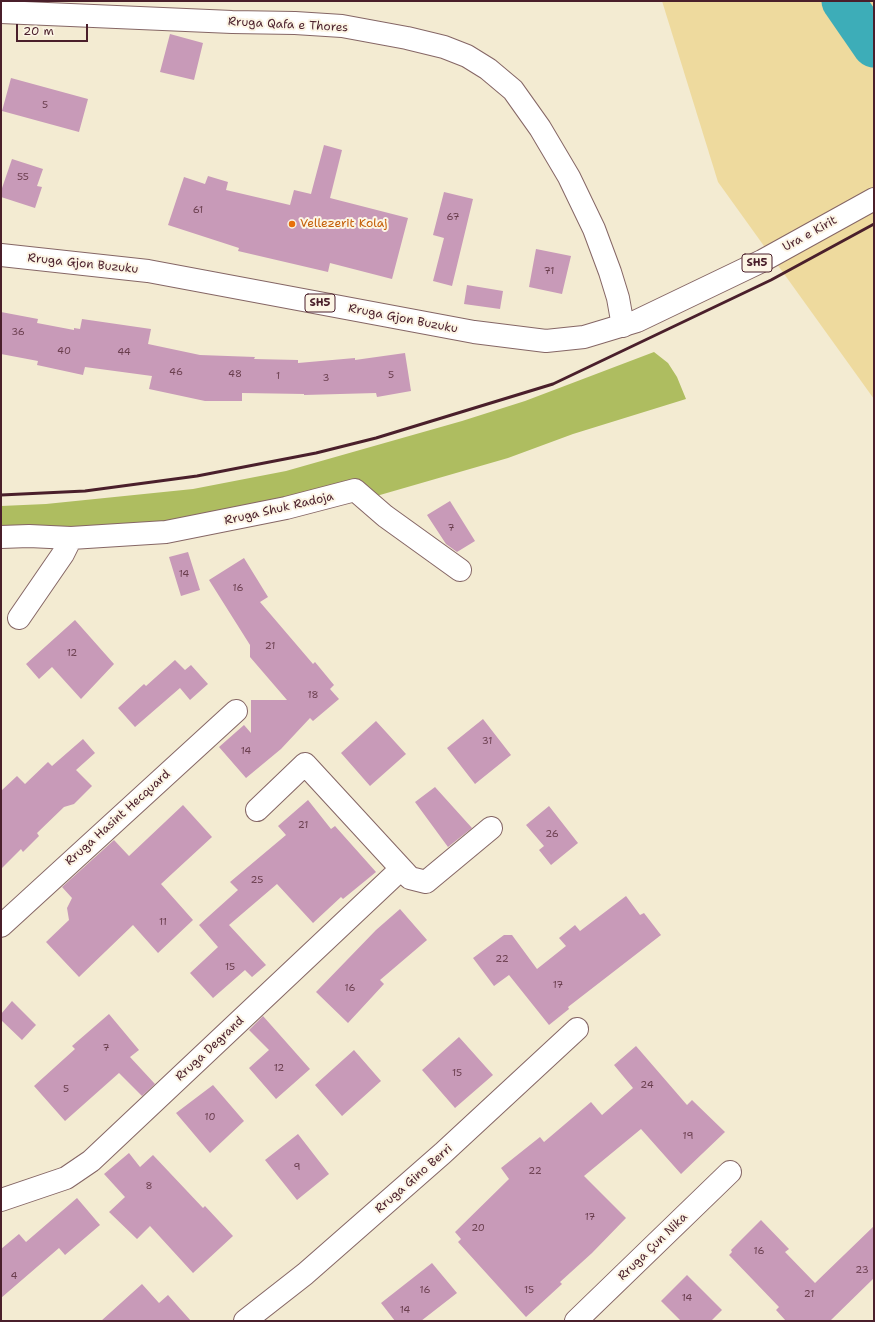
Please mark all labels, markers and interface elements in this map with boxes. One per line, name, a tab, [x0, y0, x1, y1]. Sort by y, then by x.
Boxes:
street label: Rruga Qafa e Thores	[228, 15, 348, 35]
scale bar	[18, 16, 90, 42]
text: 20 m	[23, 23, 54, 39]
house number: 5	[42, 99, 48, 111]
house number: 55	[17, 171, 29, 183]
house number: 61	[193, 204, 203, 216]
house number: 67	[447, 211, 459, 223]
street label: Ura e Kirit	[780, 213, 840, 255]
place label: Vellezerit Kolaj	[300, 217, 387, 231]
marker: Vellezerit Kolaj	[287, 219, 297, 229]
street label: Rruga Gjon Buzuku	[27, 251, 139, 277]
road number: SH5	[742, 254, 772, 272]
house number: 71	[544, 265, 554, 277]
road number: SH5	[305, 294, 335, 312]
street label: Rruga Gjon Buzuku	[347, 301, 459, 337]
house number: 36	[11, 326, 25, 338]
house number: 40	[57, 345, 71, 357]
house number: 44	[117, 346, 131, 358]
house number: 46	[169, 366, 183, 378]
house number: 48	[228, 368, 242, 380]
house number: 5	[388, 369, 394, 381]
house number: 1	[276, 370, 280, 382]
house number: 3	[323, 372, 329, 384]
street label: Rruga Shuk Radoja	[223, 489, 335, 529]
house number: 7	[448, 522, 454, 534]
house number: 14	[179, 568, 189, 580]
house number: 16	[233, 582, 243, 594]
house number: 21	[265, 640, 275, 652]
house number: 12	[67, 647, 77, 659]
house number: 18	[307, 689, 319, 701]
house number: 31	[482, 735, 492, 747]
house number: 14	[241, 745, 251, 757]
street label: Rruga Hasint Hecquard	[63, 767, 173, 869]
house number: 21	[298, 819, 308, 831]
house number: 26	[545, 828, 559, 840]
house number: 25	[251, 874, 263, 886]
house number: 11	[159, 916, 167, 928]
house number: 22	[495, 953, 509, 965]
house number: 15	[225, 961, 235, 973]
house number: 17	[553, 979, 563, 991]
house number: 16	[345, 982, 355, 994]
street label: Rruga Degrand	[173, 1014, 247, 1084]
house number: 7	[103, 1042, 109, 1054]
house number: 12	[274, 1062, 284, 1074]
house number: 15	[452, 1067, 462, 1079]
house number: 24	[640, 1079, 654, 1091]
house number: 5	[63, 1083, 69, 1095]
house number: 10	[205, 1111, 215, 1123]
house number: 19	[683, 1130, 693, 1142]
street label: Rruga Gino Berri	[372, 1142, 456, 1216]
house number: 9	[294, 1161, 300, 1173]
house number: 22	[528, 1165, 542, 1177]
house number: 8	[146, 1180, 152, 1192]
street label: Rruga Çun Nika	[615, 1210, 691, 1284]
house number: 17	[585, 1211, 595, 1223]
house number: 20	[471, 1222, 485, 1234]
house number: 16	[754, 1245, 764, 1257]
house number: 23	[855, 1264, 869, 1276]
house number: 4	[11, 1270, 17, 1282]
house number: 16	[420, 1284, 430, 1296]
house number: 15	[524, 1284, 534, 1296]
house number: 21	[804, 1288, 814, 1300]
house number: 14	[682, 1292, 692, 1304]
house number: 14	[400, 1304, 410, 1316]

